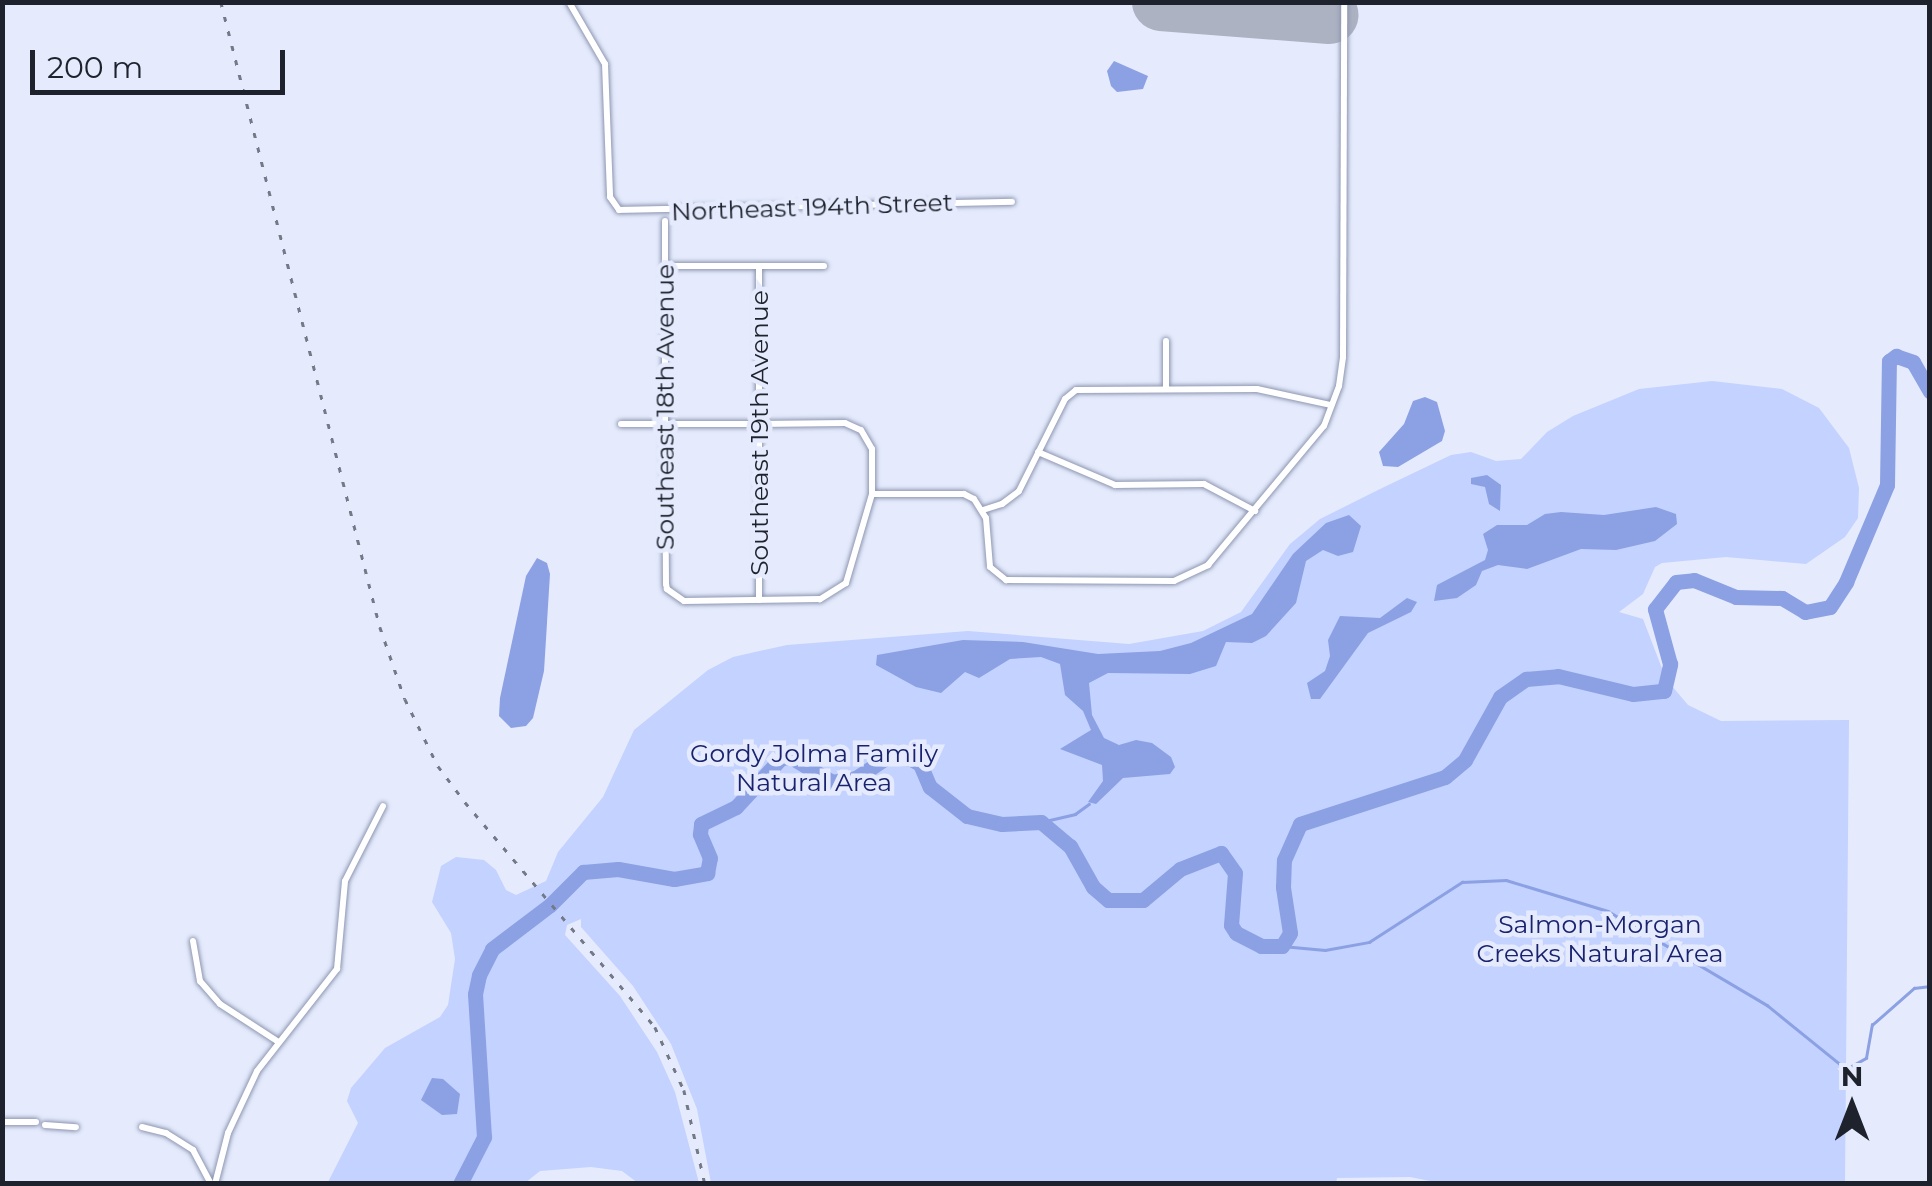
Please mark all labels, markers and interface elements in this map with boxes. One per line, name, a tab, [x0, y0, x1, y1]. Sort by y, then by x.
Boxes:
scale bar	[35, 30, 290, 92]
text: 200 m	[47, 49, 143, 86]
street label: Northeast 194th Street	[671, 187, 953, 227]
street label: Southeast 18th Avenue	[650, 264, 680, 550]
street label: Southeast 19th Avenue	[744, 290, 774, 576]
park label: Gordy Jolma Family Natural Area	[690, 739, 938, 798]
park label: Salmon-Morgan Creeks Natural Area	[1476, 910, 1724, 969]
north arrow	[1802, 1056, 1902, 1156]
text: N	[1841, 1059, 1863, 1093]

